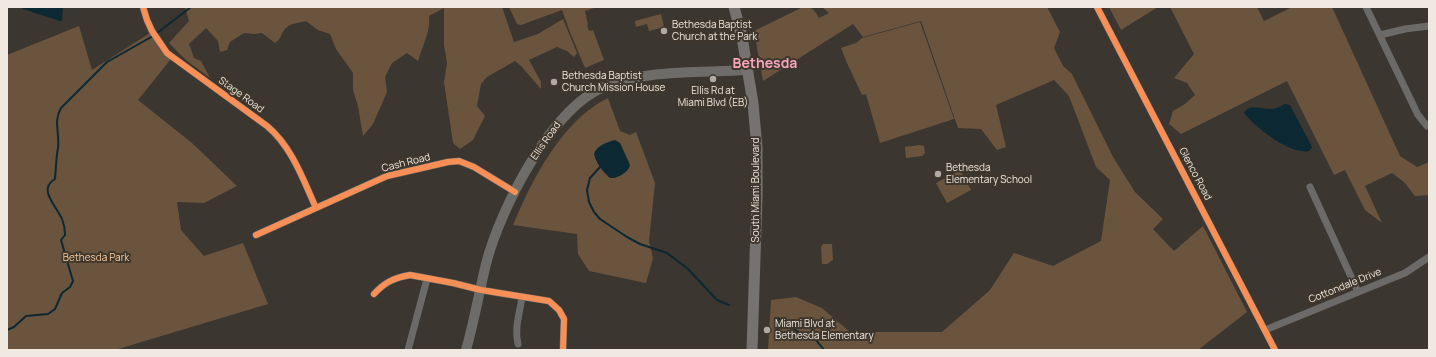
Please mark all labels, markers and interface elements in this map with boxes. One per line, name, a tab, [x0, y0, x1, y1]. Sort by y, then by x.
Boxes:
place label: Bethesda Baptist Church at the Park	[672, 19, 757, 42]
marker: Bethesda Baptist Church at the Park	[659, 26, 669, 36]
district label: Bethesda	[733, 56, 797, 72]
place label: Bethesda Baptist Church Mission House	[562, 70, 665, 94]
marker: Ellis Rd at Miami Blvd (EB)	[708, 74, 718, 84]
street label: Stage Road	[216, 75, 266, 115]
marker: Bethesda Baptist Church Mission House	[549, 77, 559, 87]
place label: Ellis Rd at Miami Blvd (EB)	[678, 85, 748, 108]
street label: Ellis Road	[529, 120, 563, 162]
street label: South Miami Boulevard	[750, 138, 762, 242]
street label: Glenco Road	[1176, 146, 1214, 202]
street label: Cash Road	[380, 151, 432, 175]
place label: Bethesda Elementary School	[946, 162, 1032, 186]
marker: Bethesda Elementary School	[933, 169, 943, 179]
park label: Bethesda Park	[63, 252, 129, 264]
street label: Cottondale Drive	[1307, 266, 1383, 306]
place label: Miami Blvd at Bethesda Elementary	[775, 318, 874, 342]
marker: Miami Blvd at Bethesda Elementary	[762, 325, 772, 335]

